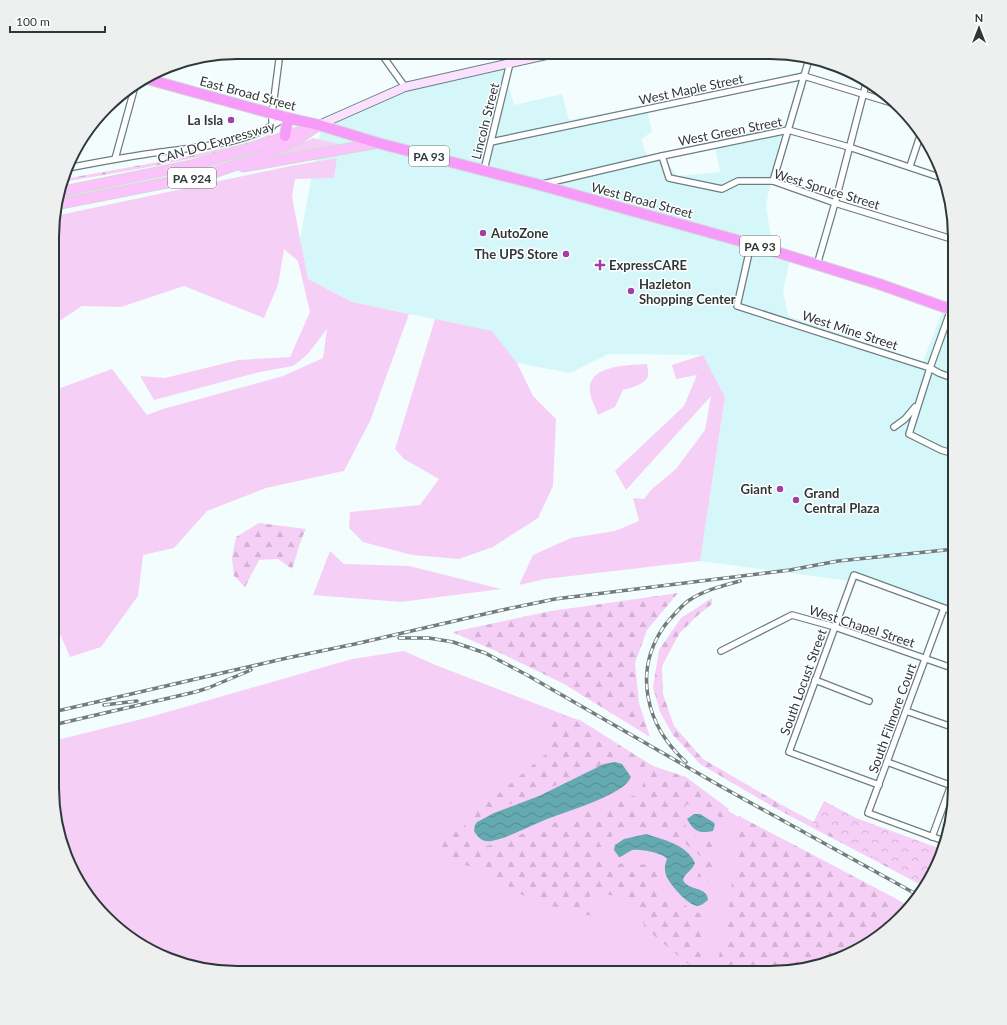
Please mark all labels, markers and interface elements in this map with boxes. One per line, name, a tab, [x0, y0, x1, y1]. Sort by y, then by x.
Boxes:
scale bar	[10, 8, 105, 34]
north arrow	[959, 8, 999, 48]
text: N	[975, 11, 983, 24]
text: 100 m	[16, 14, 50, 29]
street label: West Maple Street	[637, 70, 745, 108]
street label: East Broad Street	[198, 72, 298, 114]
street label: Lincoln Street	[468, 81, 502, 161]
place label: La Isla	[187, 112, 223, 128]
street label: West Green Street	[677, 113, 784, 149]
marker: La Isla	[226, 115, 236, 125]
street label: CAN DO Expressway	[155, 118, 277, 166]
road number: PA 93	[409, 146, 449, 166]
street label: West Spruce Street	[772, 165, 882, 213]
road number: PA 924	[168, 168, 216, 188]
street label: West Broad Street	[589, 179, 695, 221]
place label: AutoZone	[490, 225, 549, 241]
marker: AutoZone	[478, 228, 488, 238]
road number: PA 93	[740, 236, 780, 256]
place label: The UPS Store	[474, 246, 558, 262]
marker: The UPS Store	[561, 249, 571, 259]
place label: ExpressCARE	[609, 257, 687, 273]
marker: ExpressCARE	[594, 259, 606, 271]
place label: Hazleton Shopping Center	[639, 276, 736, 307]
marker: Hazleton Shopping Center	[626, 286, 636, 296]
street label: West Mine Street	[800, 307, 900, 353]
place label: Giant	[741, 481, 772, 497]
marker: Giant	[775, 484, 785, 494]
place label: Grand Central Plaza	[804, 485, 880, 516]
marker: Grand Central Plaza	[791, 495, 801, 505]
street label: West Chapel Street	[807, 601, 917, 651]
street label: South Locust Street	[776, 626, 830, 737]
street label: South Filmore Court	[865, 661, 919, 775]

